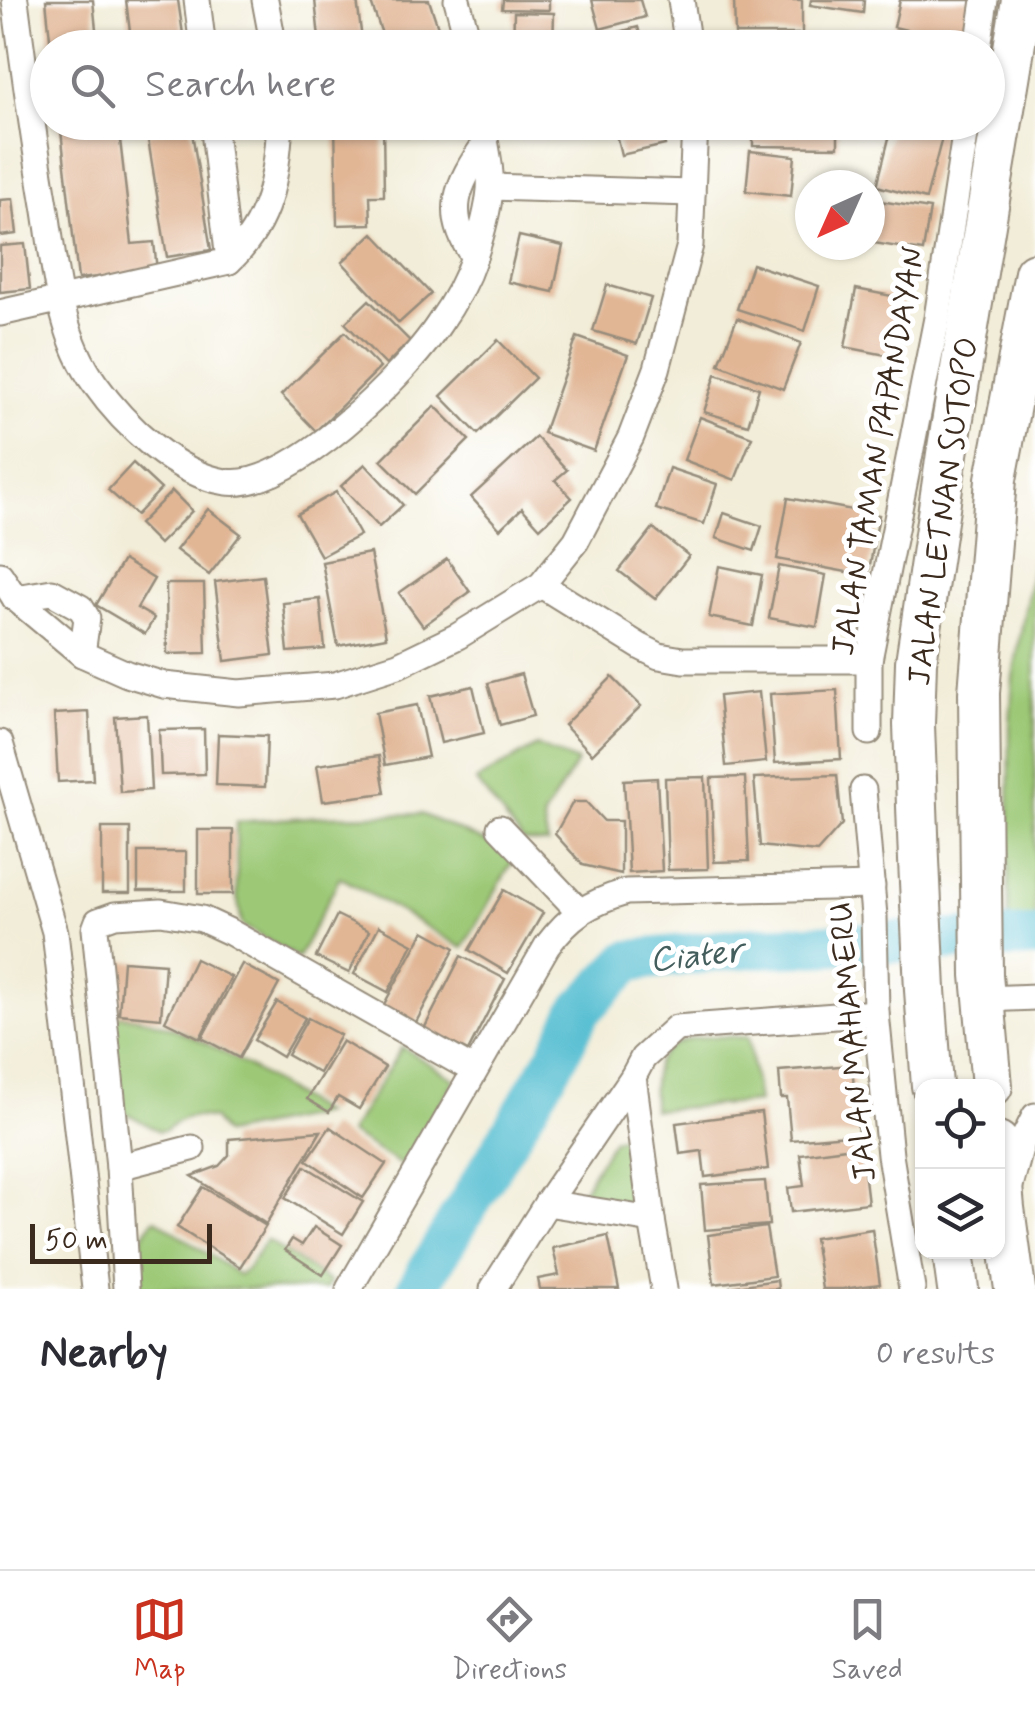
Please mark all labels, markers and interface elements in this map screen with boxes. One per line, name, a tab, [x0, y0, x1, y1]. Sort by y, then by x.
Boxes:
search box	[30, 30, 1005, 140]
icon: search	[65, 58, 120, 113]
text: Search here	[145, 61, 336, 110]
north arrow	[795, 170, 885, 260]
street label: JALAN TAMAN PAPANDAYAN	[822, 244, 936, 659]
street label: JALAN LETNAN SUTOPO	[899, 334, 989, 688]
street label: JALAN MAHAMERU	[821, 900, 887, 1183]
water label: Ciater	[647, 928, 750, 984]
map controls	[915, 1079, 1005, 1259]
button: locate	[915, 1079, 1005, 1169]
button: layers	[915, 1169, 1005, 1259]
scale bar	[30, 1219, 212, 1264]
text: 50 m	[45, 1223, 108, 1260]
text: Nearby	[40, 1327, 168, 1382]
text: 0 results	[876, 1333, 995, 1375]
tab: Map	[132, 1592, 187, 1689]
tab: Directions	[452, 1592, 567, 1689]
tab: Saved	[832, 1592, 903, 1689]

